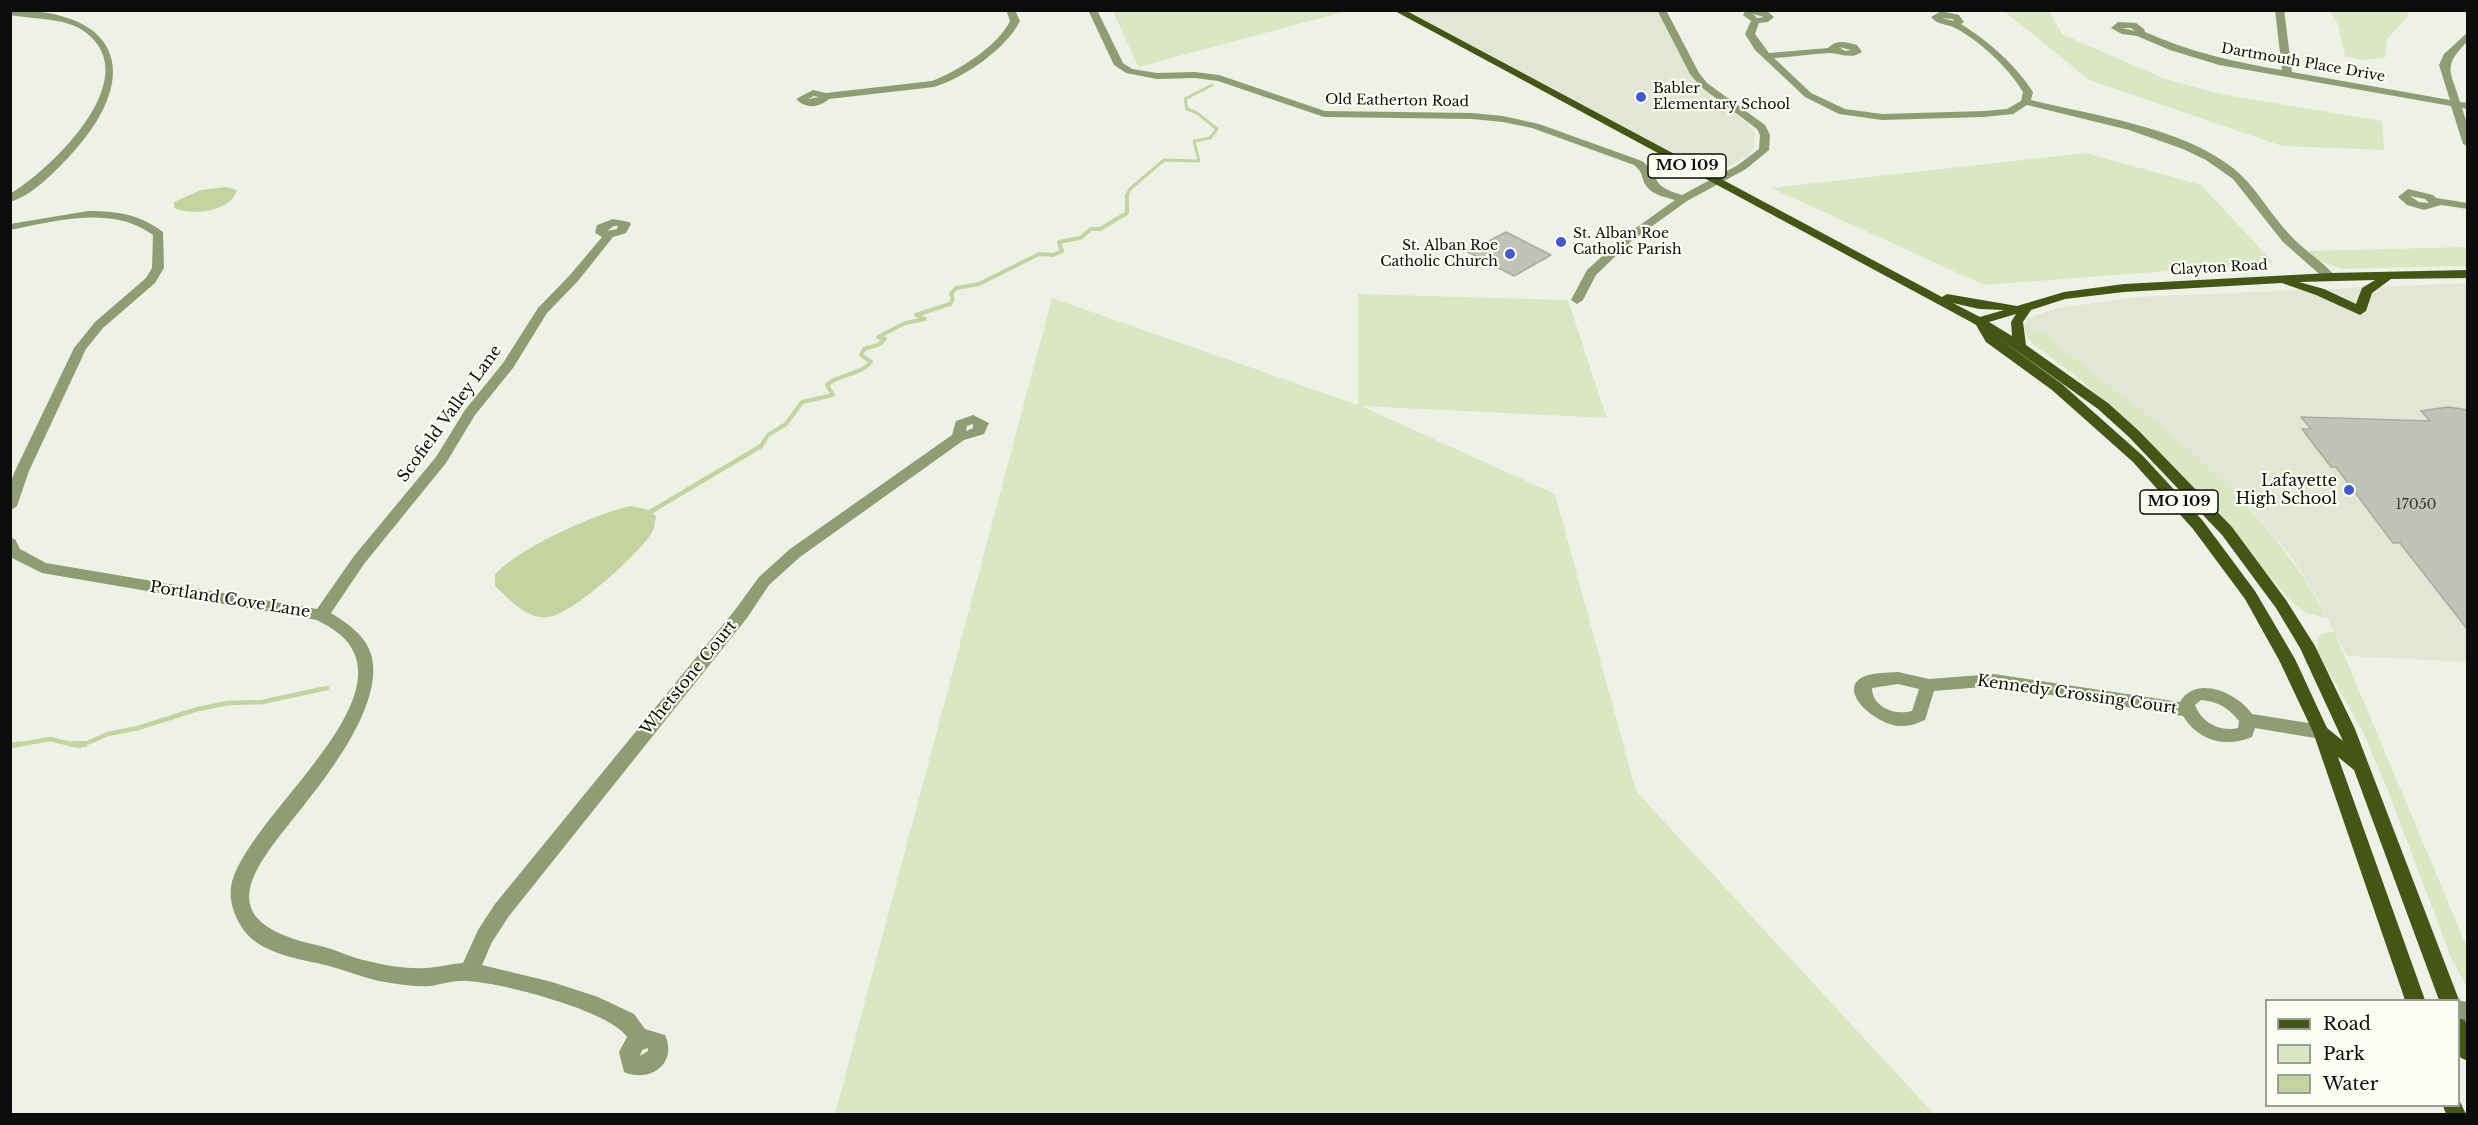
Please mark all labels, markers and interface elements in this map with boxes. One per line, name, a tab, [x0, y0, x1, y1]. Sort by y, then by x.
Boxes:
street label: Dartmouth Place Drive	[2220, 40, 2386, 86]
place label: Babler Elementary School	[1653, 81, 1790, 114]
marker: Babler Elementary School	[1634, 90, 1648, 104]
street label: Old Eatherton Road	[1325, 91, 1469, 111]
road number: MO 109	[1648, 154, 1726, 178]
place label: St. Alban Roe Catholic Parish	[1573, 226, 1682, 258]
marker: St. Alban Roe Catholic Parish	[1554, 235, 1568, 249]
place label: St. Alban Roe Catholic Church	[1380, 238, 1498, 270]
marker: St. Alban Roe Catholic Church	[1503, 247, 1517, 261]
street label: Clayton Road	[2170, 257, 2268, 279]
street label: Scofield Valley Lane	[394, 342, 506, 486]
place label: Lafayette High School	[2236, 471, 2337, 509]
marker: Lafayette High School	[2342, 483, 2356, 497]
road number: MO 109	[2140, 490, 2218, 514]
house number: 17050	[2395, 497, 2437, 513]
street label: Portland Cove Lane	[149, 578, 311, 622]
street label: Whetstone Court	[637, 617, 741, 739]
street label: Kennedy Crossing Court	[1976, 671, 2178, 719]
legend	[2265, 999, 2460, 1107]
text: Road	[2323, 1013, 2371, 1035]
text: Park	[2323, 1043, 2365, 1065]
text: Water	[2323, 1073, 2378, 1095]

